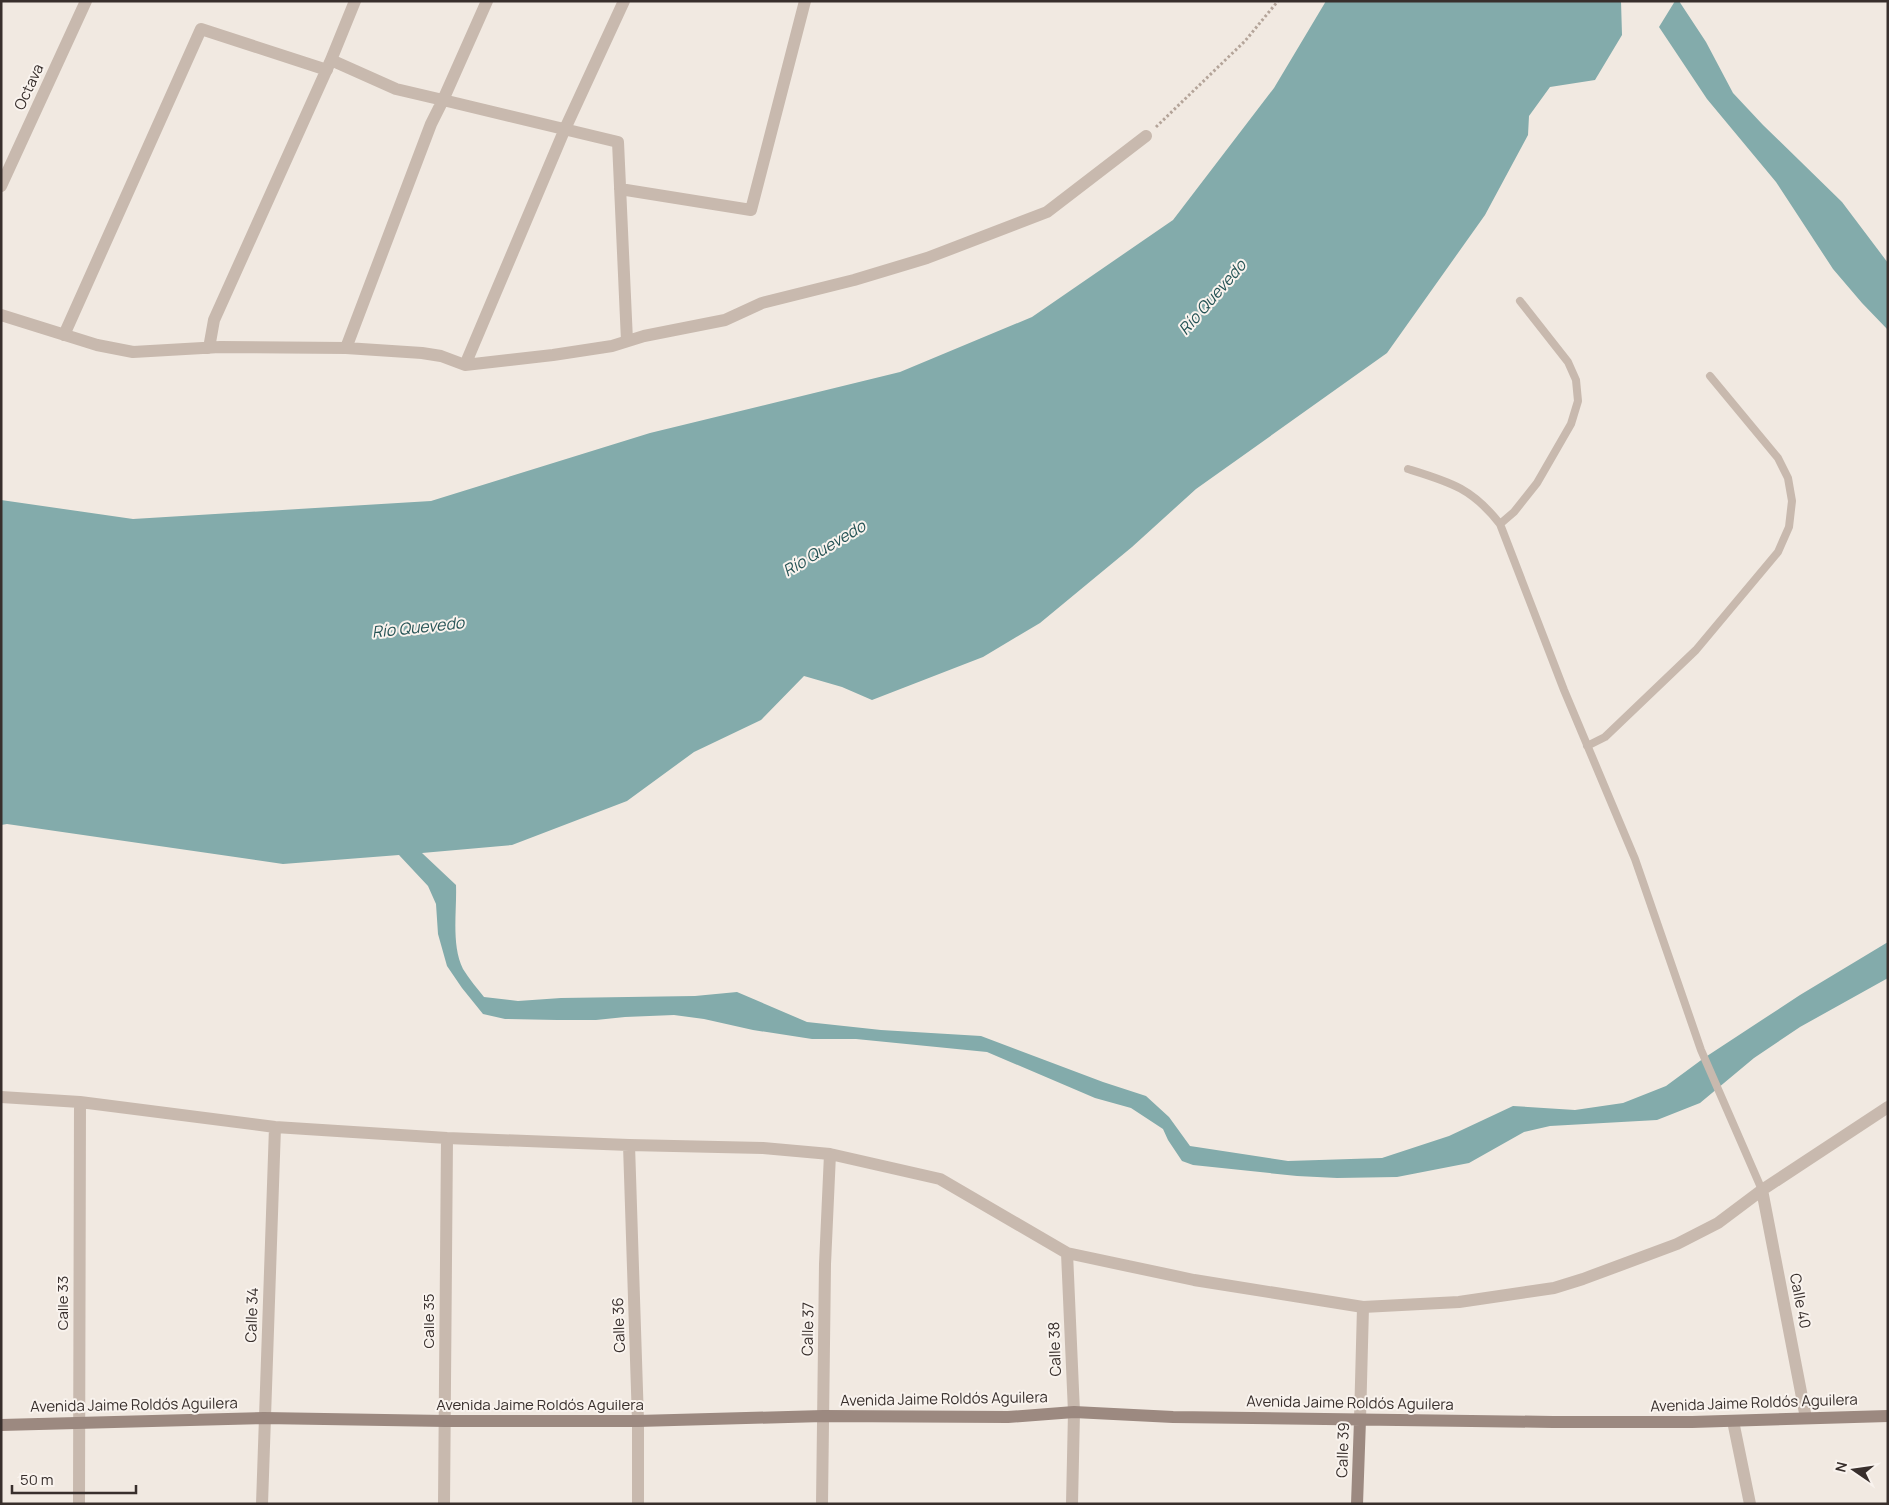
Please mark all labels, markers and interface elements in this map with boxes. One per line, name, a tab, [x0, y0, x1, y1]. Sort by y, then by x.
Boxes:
street label: Octava	[9, 60, 48, 113]
water label: Río Quevedo	[1173, 254, 1252, 339]
water label: Río Quevedo	[779, 514, 871, 581]
water label: Río Quevedo	[371, 611, 467, 643]
street label: Calle 40	[1785, 1271, 1816, 1330]
street label: Calle 33	[52, 1276, 73, 1330]
street label: Calle 34	[240, 1287, 263, 1343]
street label: Calle 35	[418, 1294, 439, 1348]
street label: Calle 36	[607, 1297, 630, 1353]
street label: Calle 37	[797, 1302, 818, 1356]
street label: Calle 38	[1043, 1321, 1066, 1377]
street label: Avenida Jaime Roldós Aguilera	[840, 1386, 1048, 1411]
street label: Avenida Jaime Roldós Aguilera	[1650, 1388, 1858, 1417]
street label: Avenida Jaime Roldós Aguilera	[1246, 1390, 1454, 1415]
street label: Avenida Jaime Roldós Aguilera	[30, 1392, 238, 1417]
street label: Avenida Jaime Roldós Aguilera	[436, 1394, 644, 1415]
street label: Calle 39	[1331, 1422, 1354, 1478]
north arrow	[1829, 1445, 1879, 1495]
text: N	[1830, 1460, 1851, 1474]
scale bar	[12, 1462, 136, 1494]
text: 50 m	[20, 1469, 54, 1490]

